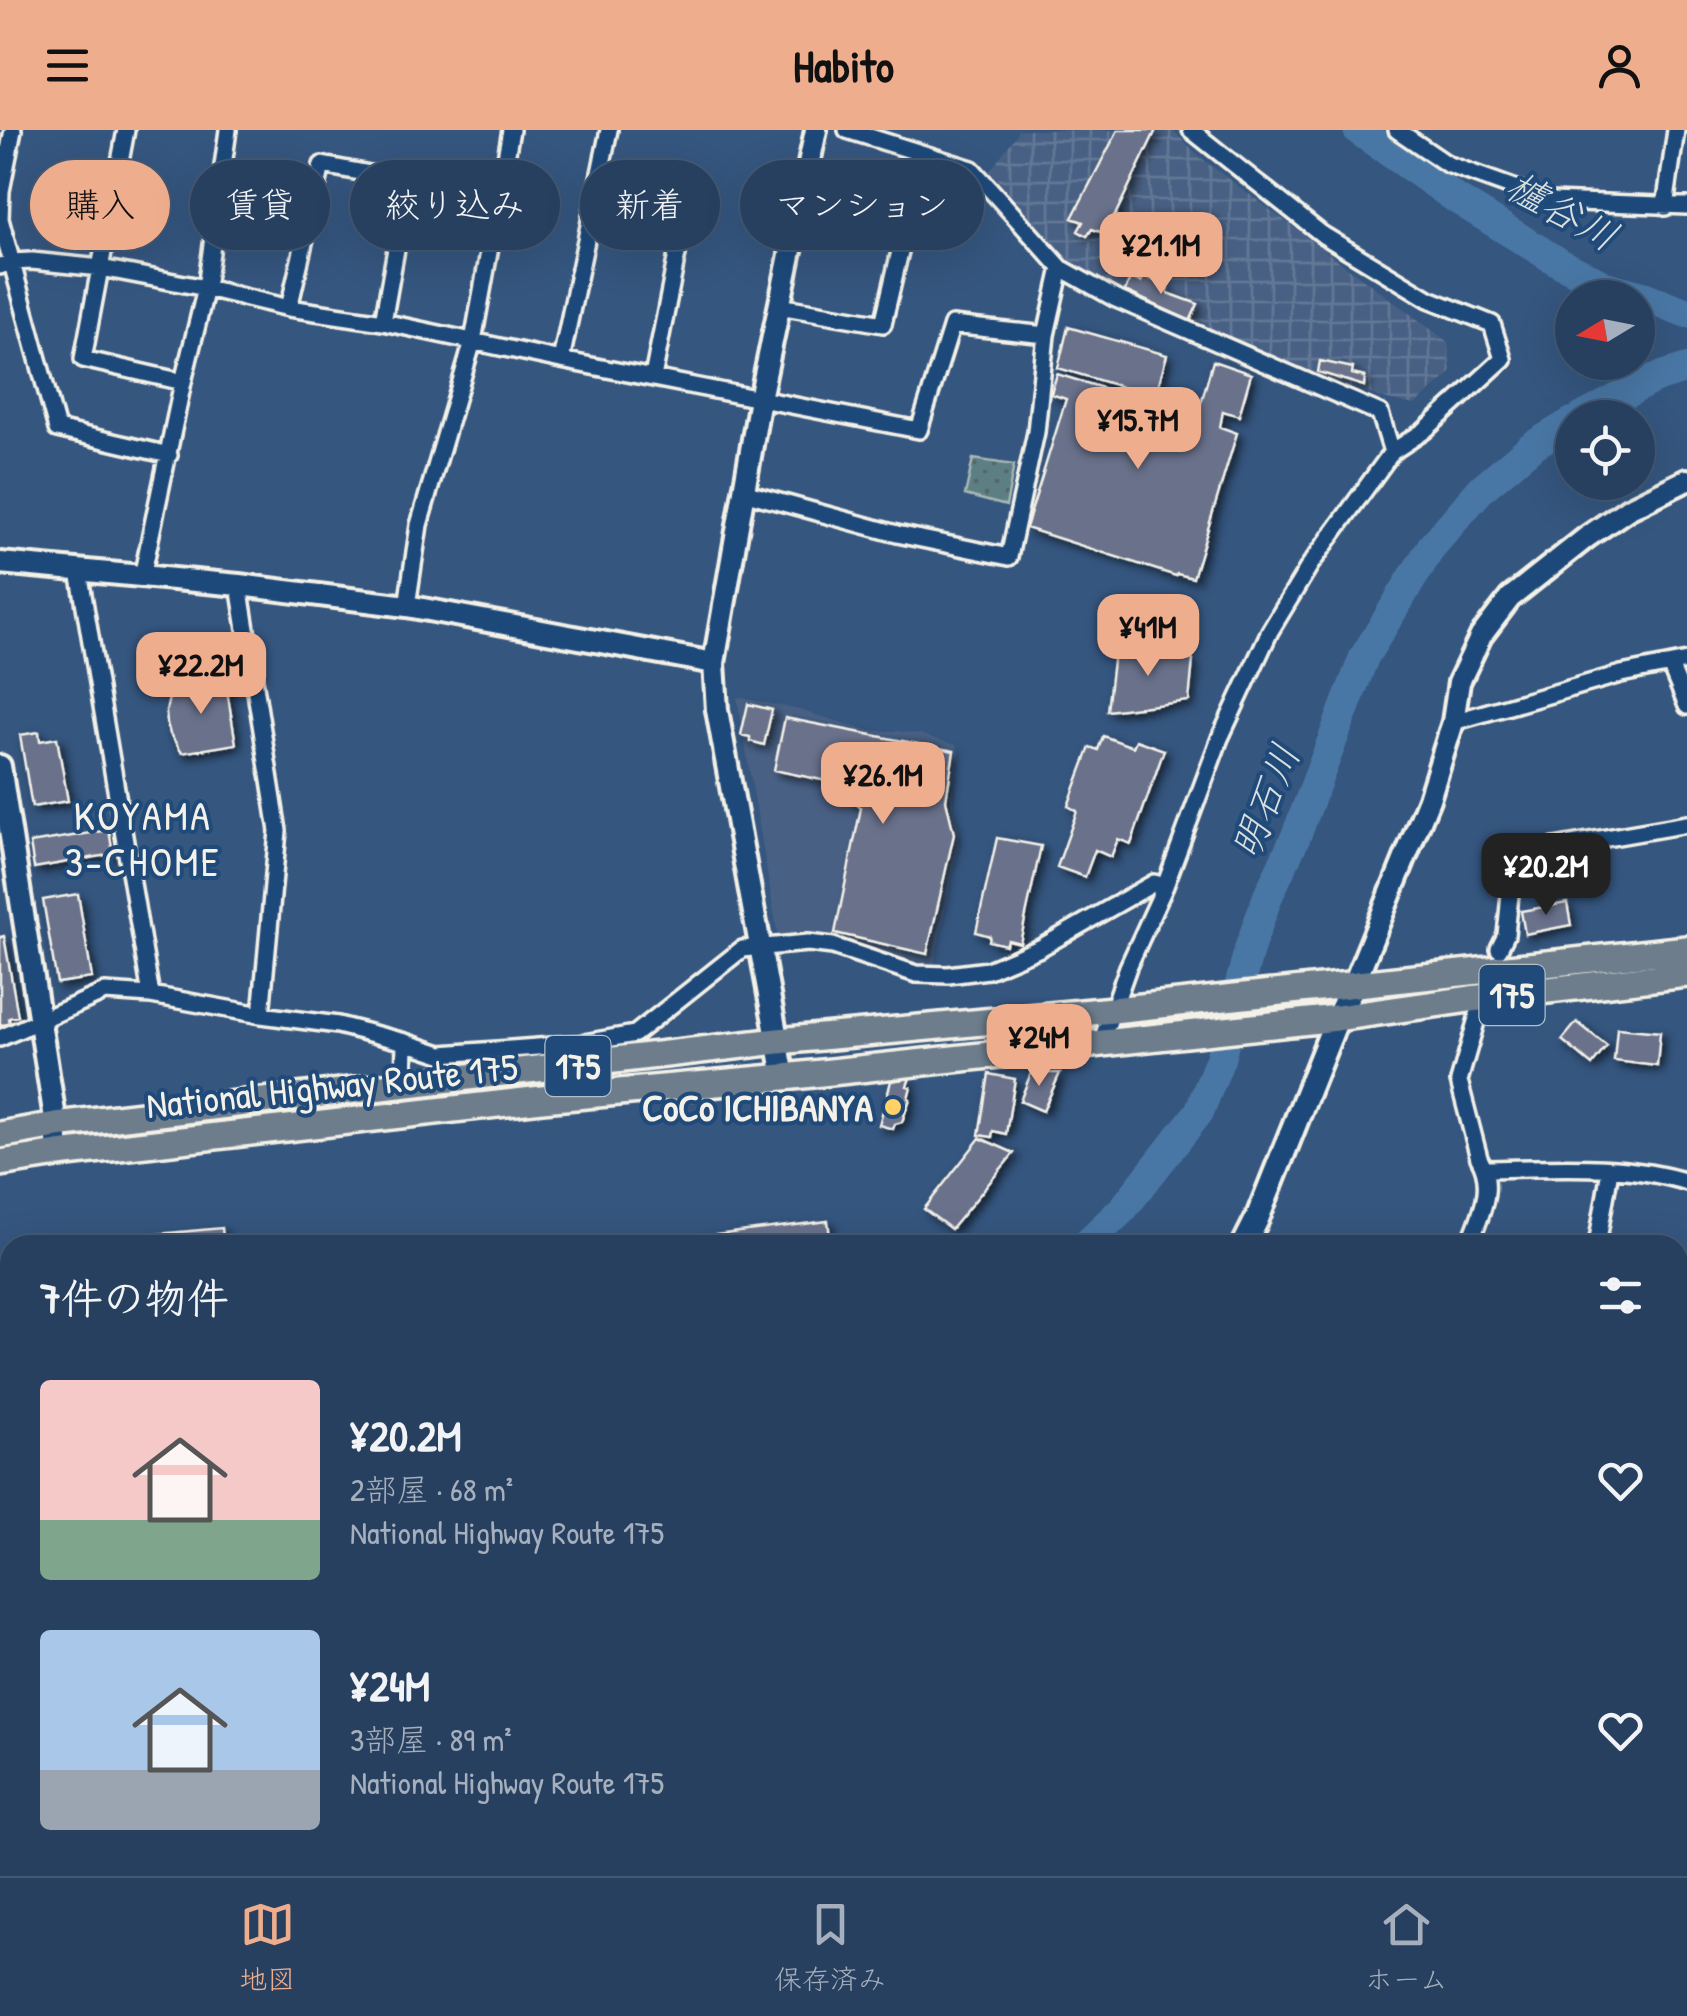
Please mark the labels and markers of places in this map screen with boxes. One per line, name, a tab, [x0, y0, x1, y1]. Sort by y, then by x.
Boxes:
pin: ¥21.1M	[1080, 212, 1242, 297]
pin: ¥15.7M	[1057, 387, 1219, 472]
pin: ¥41M	[1089, 594, 1207, 679]
pin: ¥22.2M	[120, 632, 282, 717]
pin: ¥26.1M	[802, 742, 964, 827]
pin: ¥20.2M	[1465, 833, 1627, 918]
pin: ¥24M	[980, 1004, 1098, 1089]
place label: CoCo ICHIBANYA	[642, 1081, 873, 1133]
marker: CoCo ICHIBANYA	[882, 1096, 904, 1118]

